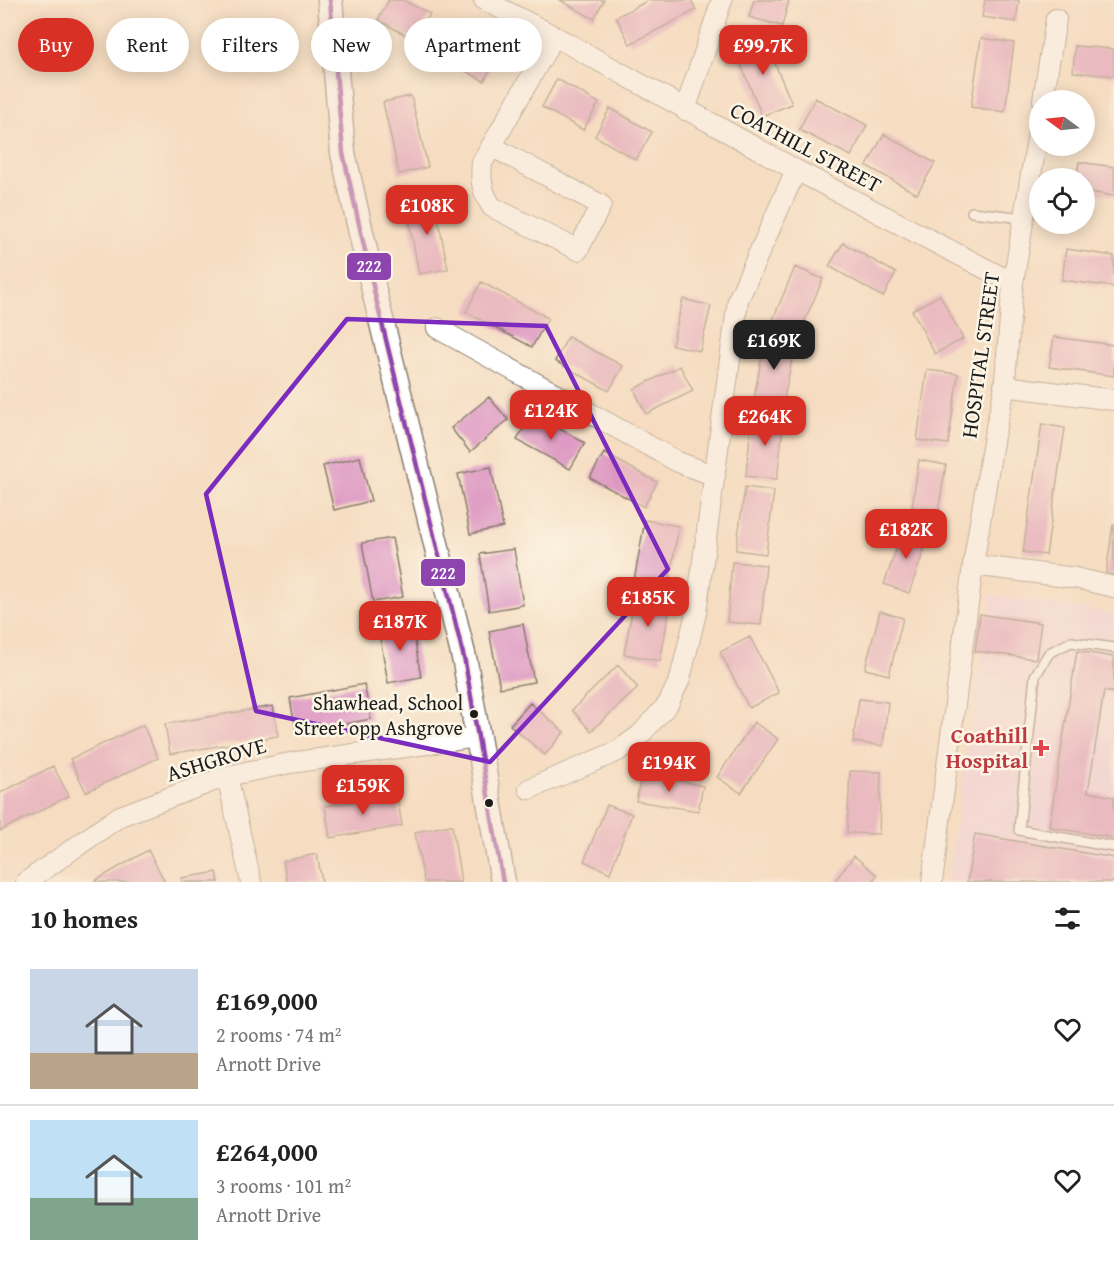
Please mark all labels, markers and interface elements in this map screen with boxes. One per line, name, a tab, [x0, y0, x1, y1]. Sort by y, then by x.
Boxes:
chip: Buy	[18, 18, 94, 72]
chip: Rent	[106, 18, 189, 72]
chip: Filters	[201, 18, 299, 72]
chip: New	[311, 18, 392, 72]
chip: Apartment	[404, 18, 542, 72]
pin: £99.7K	[714, 25, 812, 76]
text: £99.7K	[733, 30, 793, 59]
north arrow	[1029, 90, 1095, 156]
map controls	[1029, 90, 1095, 234]
street label: COATHILL STREET	[725, 94, 887, 200]
button: locate	[1029, 168, 1095, 234]
pin: £108K	[385, 185, 469, 236]
text: £108K	[400, 190, 454, 219]
line badge: 222	[346, 252, 392, 281]
text: 222	[357, 254, 381, 278]
street label: HOSPITAL STREET	[952, 270, 1008, 440]
pin: £169K	[732, 320, 816, 371]
text: £169K	[747, 325, 801, 354]
pin: £124K	[509, 390, 593, 441]
text: £124K	[524, 395, 578, 424]
pin: £264K	[723, 396, 807, 447]
text: £264K	[738, 401, 792, 430]
pin: £182K	[864, 509, 948, 560]
text: £182K	[879, 514, 933, 543]
line badge: 222	[420, 558, 466, 587]
text: 222	[431, 561, 455, 585]
pin: £185K	[606, 577, 690, 628]
text: £185K	[621, 582, 675, 611]
pin: £187K	[358, 601, 442, 652]
text: £187K	[373, 606, 427, 635]
place label: Shawhead, School Street opp Ashgrove	[294, 688, 463, 742]
marker: Shawhead, School Street opp Ashgrove	[468, 708, 480, 720]
place label: Coathill Hospital	[946, 719, 1028, 776]
street label: ASHGROVE	[162, 729, 270, 789]
marker: Coathill Hospital	[1032, 739, 1050, 757]
pin: £194K	[627, 742, 711, 793]
text: £194K	[642, 747, 696, 776]
pin: £159K	[321, 765, 405, 816]
text: £159K	[336, 770, 390, 799]
unlabelled marker	[483, 797, 495, 809]
text: 10 homes	[30, 899, 138, 938]
icon: filters	[1051, 902, 1084, 935]
text: £169,000	[216, 981, 318, 1020]
icon: home	[78, 993, 150, 1065]
icon: heart	[1051, 1013, 1084, 1046]
text: 2 rooms · 74 m²	[216, 1020, 342, 1049]
text: Arnott Drive	[216, 1049, 321, 1078]
text: £264,000	[216, 1132, 318, 1171]
icon: home	[78, 1144, 150, 1216]
icon: heart	[1051, 1164, 1084, 1197]
text: 3 rooms · 101 m²	[216, 1171, 351, 1200]
text: Arnott Drive	[216, 1200, 321, 1229]

